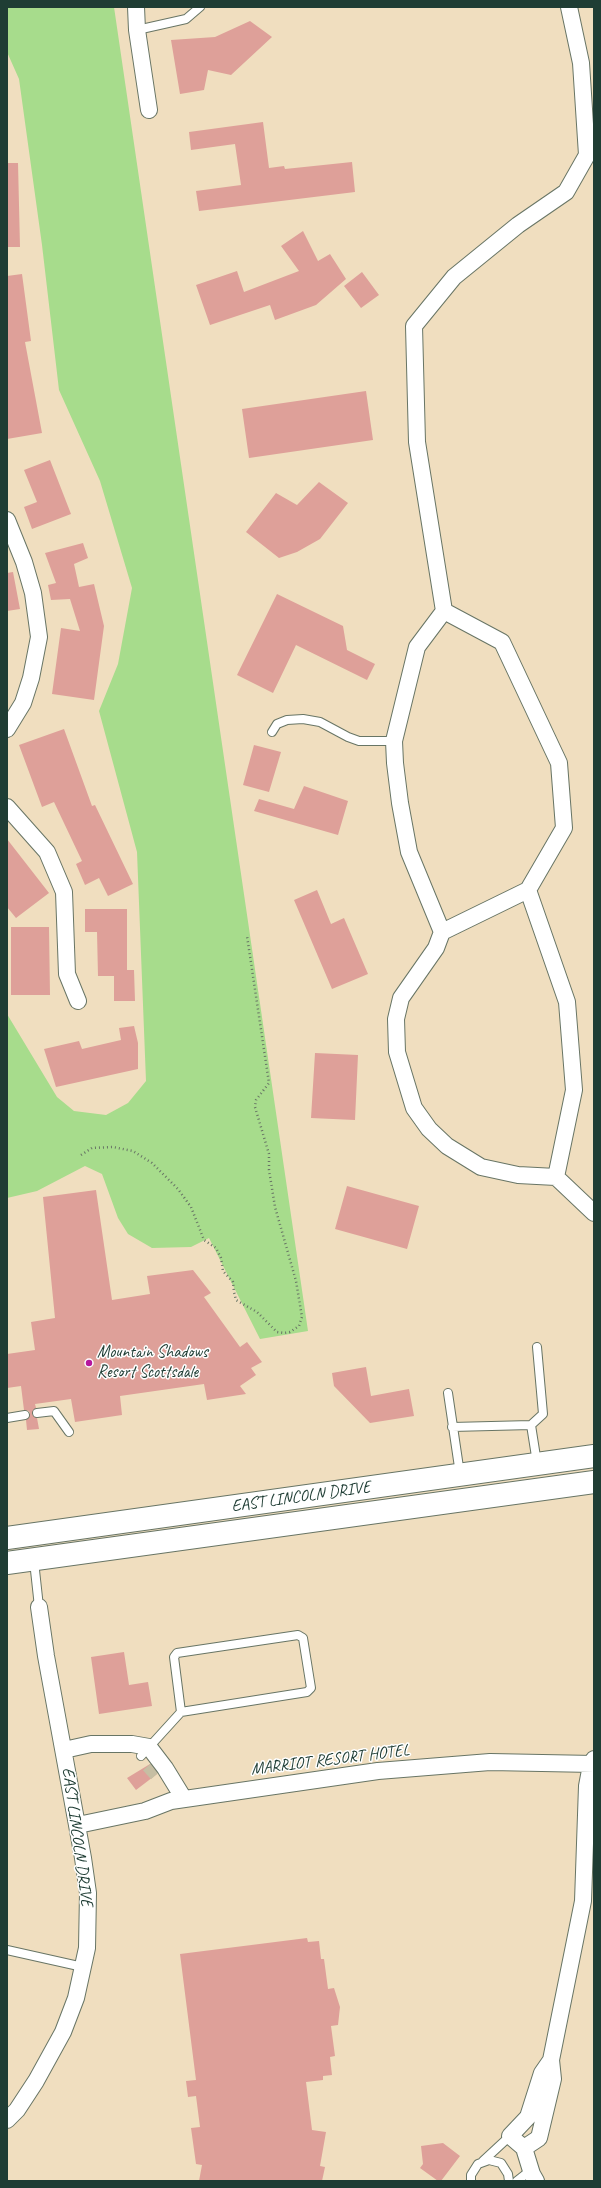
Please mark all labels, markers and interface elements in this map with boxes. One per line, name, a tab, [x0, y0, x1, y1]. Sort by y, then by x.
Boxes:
place label: Mountain Shadows Resort Scottsdale	[97, 1343, 208, 1383]
marker: Mountain Shadows Resort Scottsdale	[84, 1358, 94, 1368]
street label: EAST LINCOLN DRIVE	[230, 1477, 372, 1517]
street label: MARRIOT RESORT HOTEL	[250, 1740, 410, 1780]
street label: EAST LINCOLN DRIVE	[57, 1766, 97, 1908]

